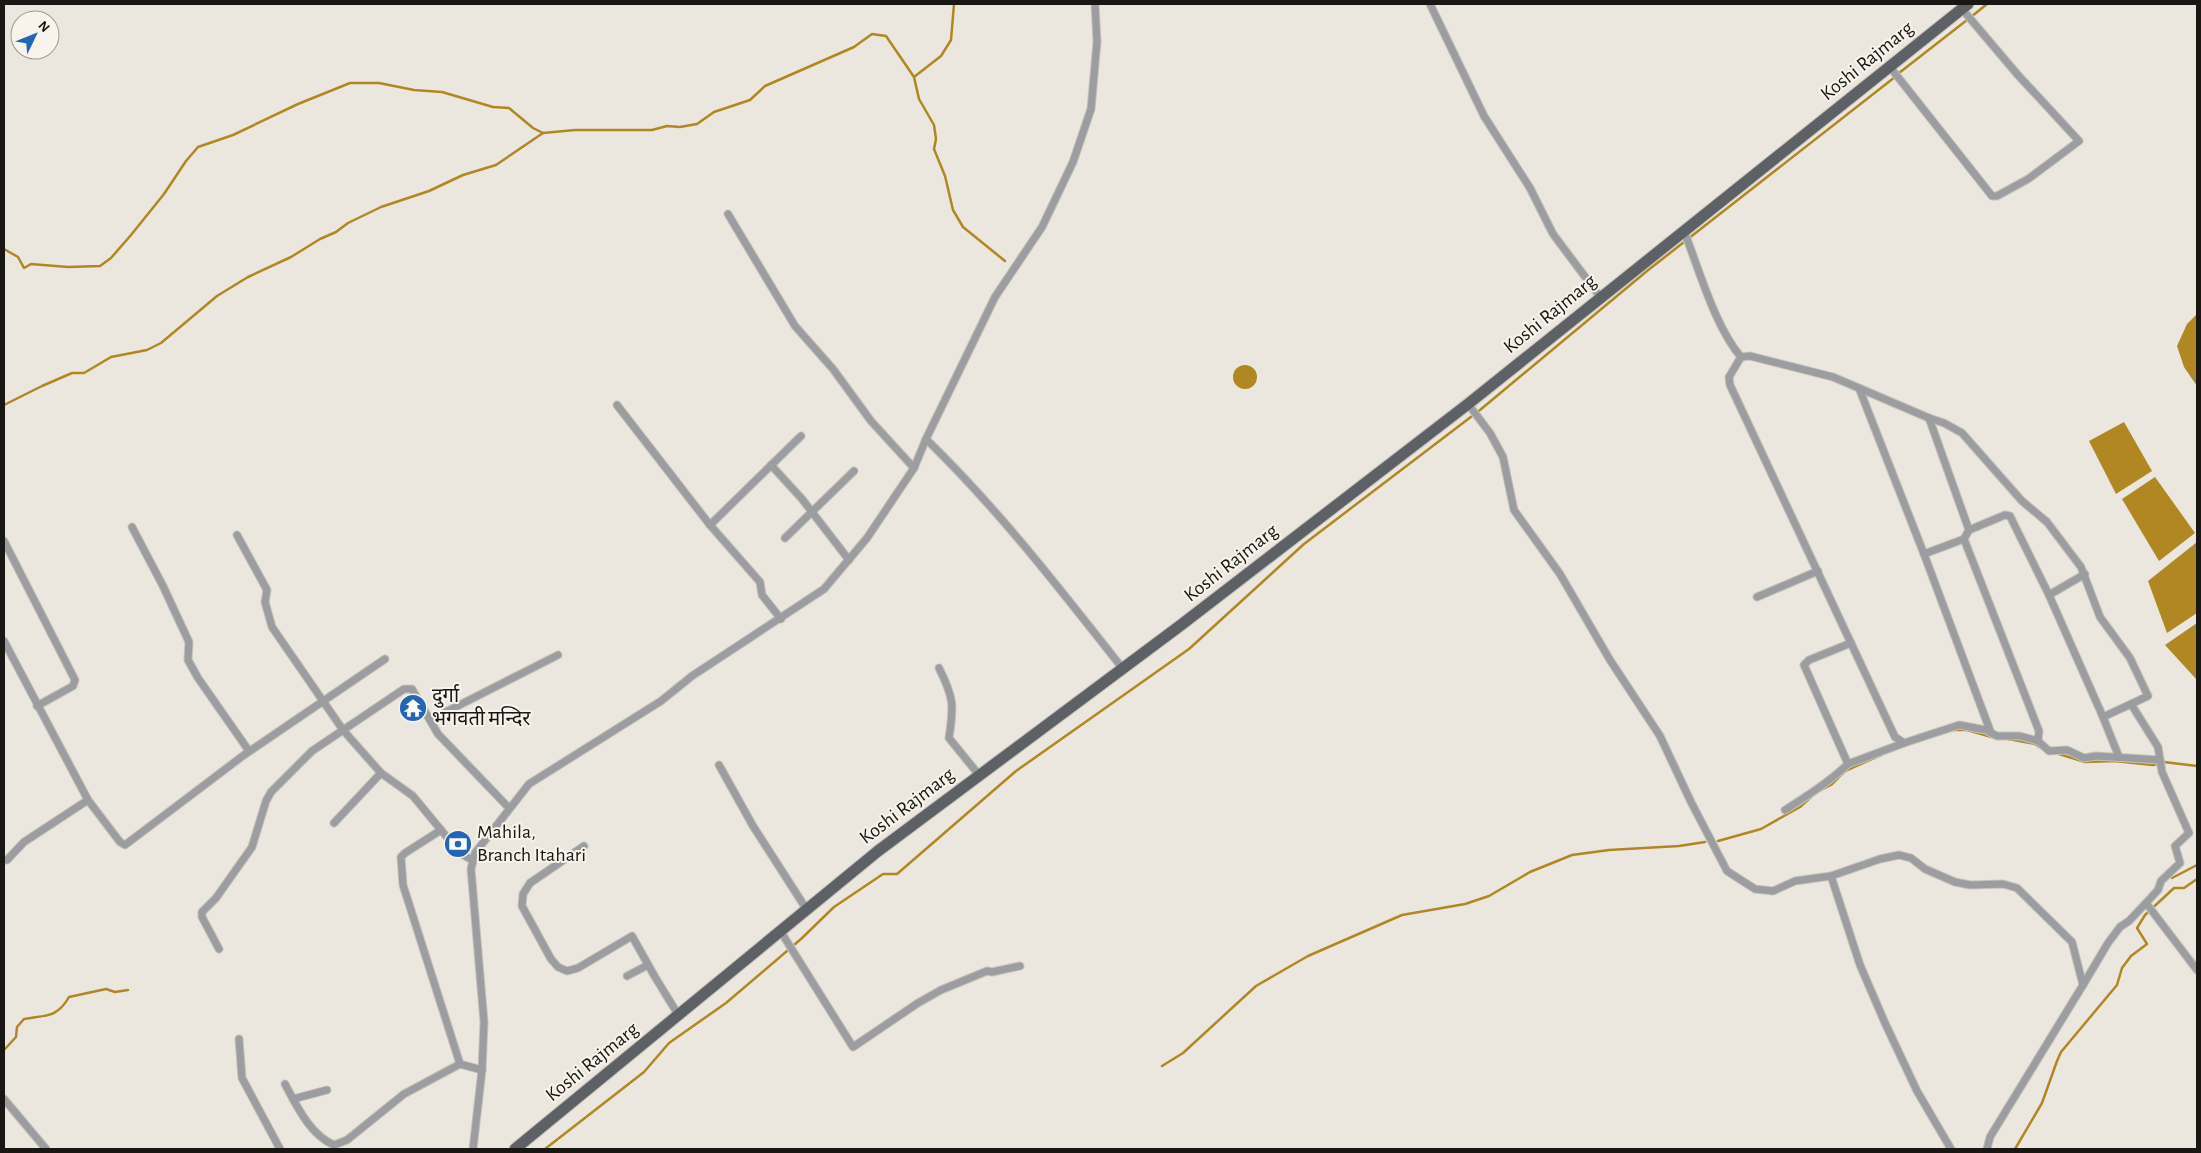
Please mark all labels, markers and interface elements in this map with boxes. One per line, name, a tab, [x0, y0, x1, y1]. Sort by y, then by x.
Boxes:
north arrow	[10, 10, 60, 60]
text: N	[35, 18, 52, 35]
street label: Koshi Rajmarg	[1817, 18, 1917, 104]
street label: Koshi Rajmarg	[1500, 271, 1600, 357]
street label: Koshi Rajmarg	[1180, 520, 1282, 606]
place label: दुर्गा भगवती मन्दिर	[432, 684, 531, 729]
temple icon: दुर्गा भगवती मन्दिर	[398, 693, 428, 723]
street label: Koshi Rajmarg	[856, 764, 958, 848]
place label: Mahila, Branch Itahari	[477, 822, 586, 865]
bank icon: Mahila, Branch Itahari	[443, 829, 473, 859]
street label: Koshi Rajmarg	[542, 1019, 642, 1105]

